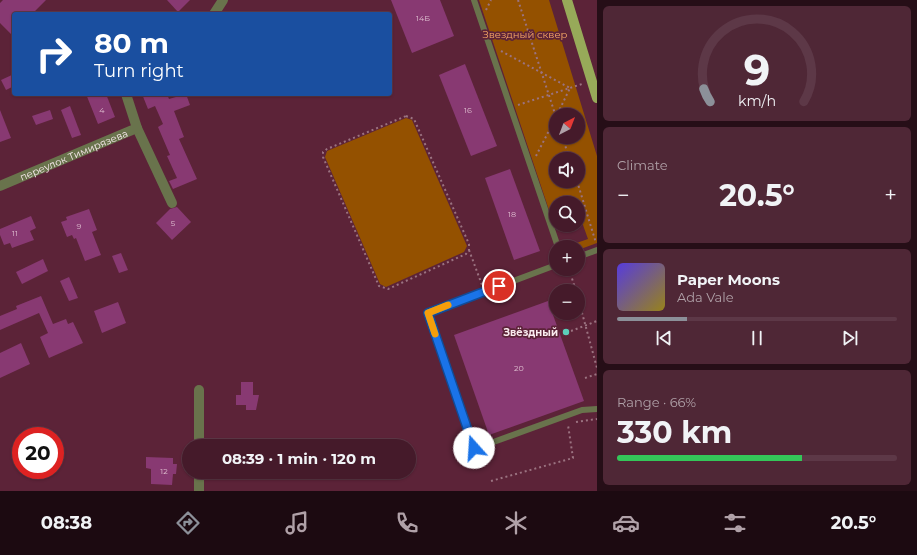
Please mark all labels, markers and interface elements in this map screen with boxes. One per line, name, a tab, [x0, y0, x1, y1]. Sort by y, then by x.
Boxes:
house number: 14Б	[416, 13, 430, 23]
text: 80 m	[94, 26, 169, 60]
icon: right	[28, 28, 80, 80]
park label: Звездный сквер	[483, 28, 568, 41]
text: 9	[744, 44, 770, 94]
text: Turn right	[94, 60, 184, 82]
text: km/h	[738, 91, 776, 109]
house number: 4	[99, 105, 105, 115]
house number: 16	[464, 105, 472, 115]
north arrow	[549, 108, 585, 144]
map controls	[549, 108, 585, 320]
street label: переулок Тимирязева	[18, 127, 130, 184]
button: sound	[549, 152, 585, 188]
text: Climate	[617, 157, 668, 173]
text: 20.5°	[719, 177, 795, 214]
text: −	[617, 182, 630, 209]
text: +	[884, 182, 897, 209]
button: search	[549, 196, 585, 232]
house number: 18	[508, 209, 516, 219]
house number: 5	[171, 218, 176, 228]
house number: 9	[77, 221, 82, 231]
house number: 11	[12, 228, 18, 238]
button: +	[549, 240, 585, 276]
pin	[482, 269, 516, 303]
text: Paper Moons	[677, 270, 780, 289]
icon: arrive	[488, 275, 510, 297]
button: −	[549, 284, 585, 320]
text: Ada Vale	[677, 289, 734, 305]
place label: Звёздный	[503, 326, 558, 339]
marker: Звёздный	[561, 327, 571, 337]
icon: previous	[653, 327, 675, 349]
icon: pause	[746, 327, 768, 349]
icon: next	[839, 327, 861, 349]
house number: 20	[514, 363, 524, 373]
text: Range · 66%	[617, 394, 696, 410]
text: 330 km	[617, 414, 732, 451]
speed limit sign: 20	[12, 427, 64, 479]
position arrow	[453, 427, 495, 469]
text: 08:39 · 1 min · 120 m	[222, 449, 376, 468]
house number: 12	[160, 466, 168, 476]
icon: directions	[174, 509, 202, 537]
icon: music	[283, 509, 311, 537]
icon: phone	[393, 509, 421, 537]
icon: climate	[502, 509, 530, 537]
icon: car	[612, 509, 640, 537]
icon: filters	[721, 509, 749, 537]
text: 08:38	[41, 512, 92, 534]
text: 20.5°	[831, 512, 876, 534]

